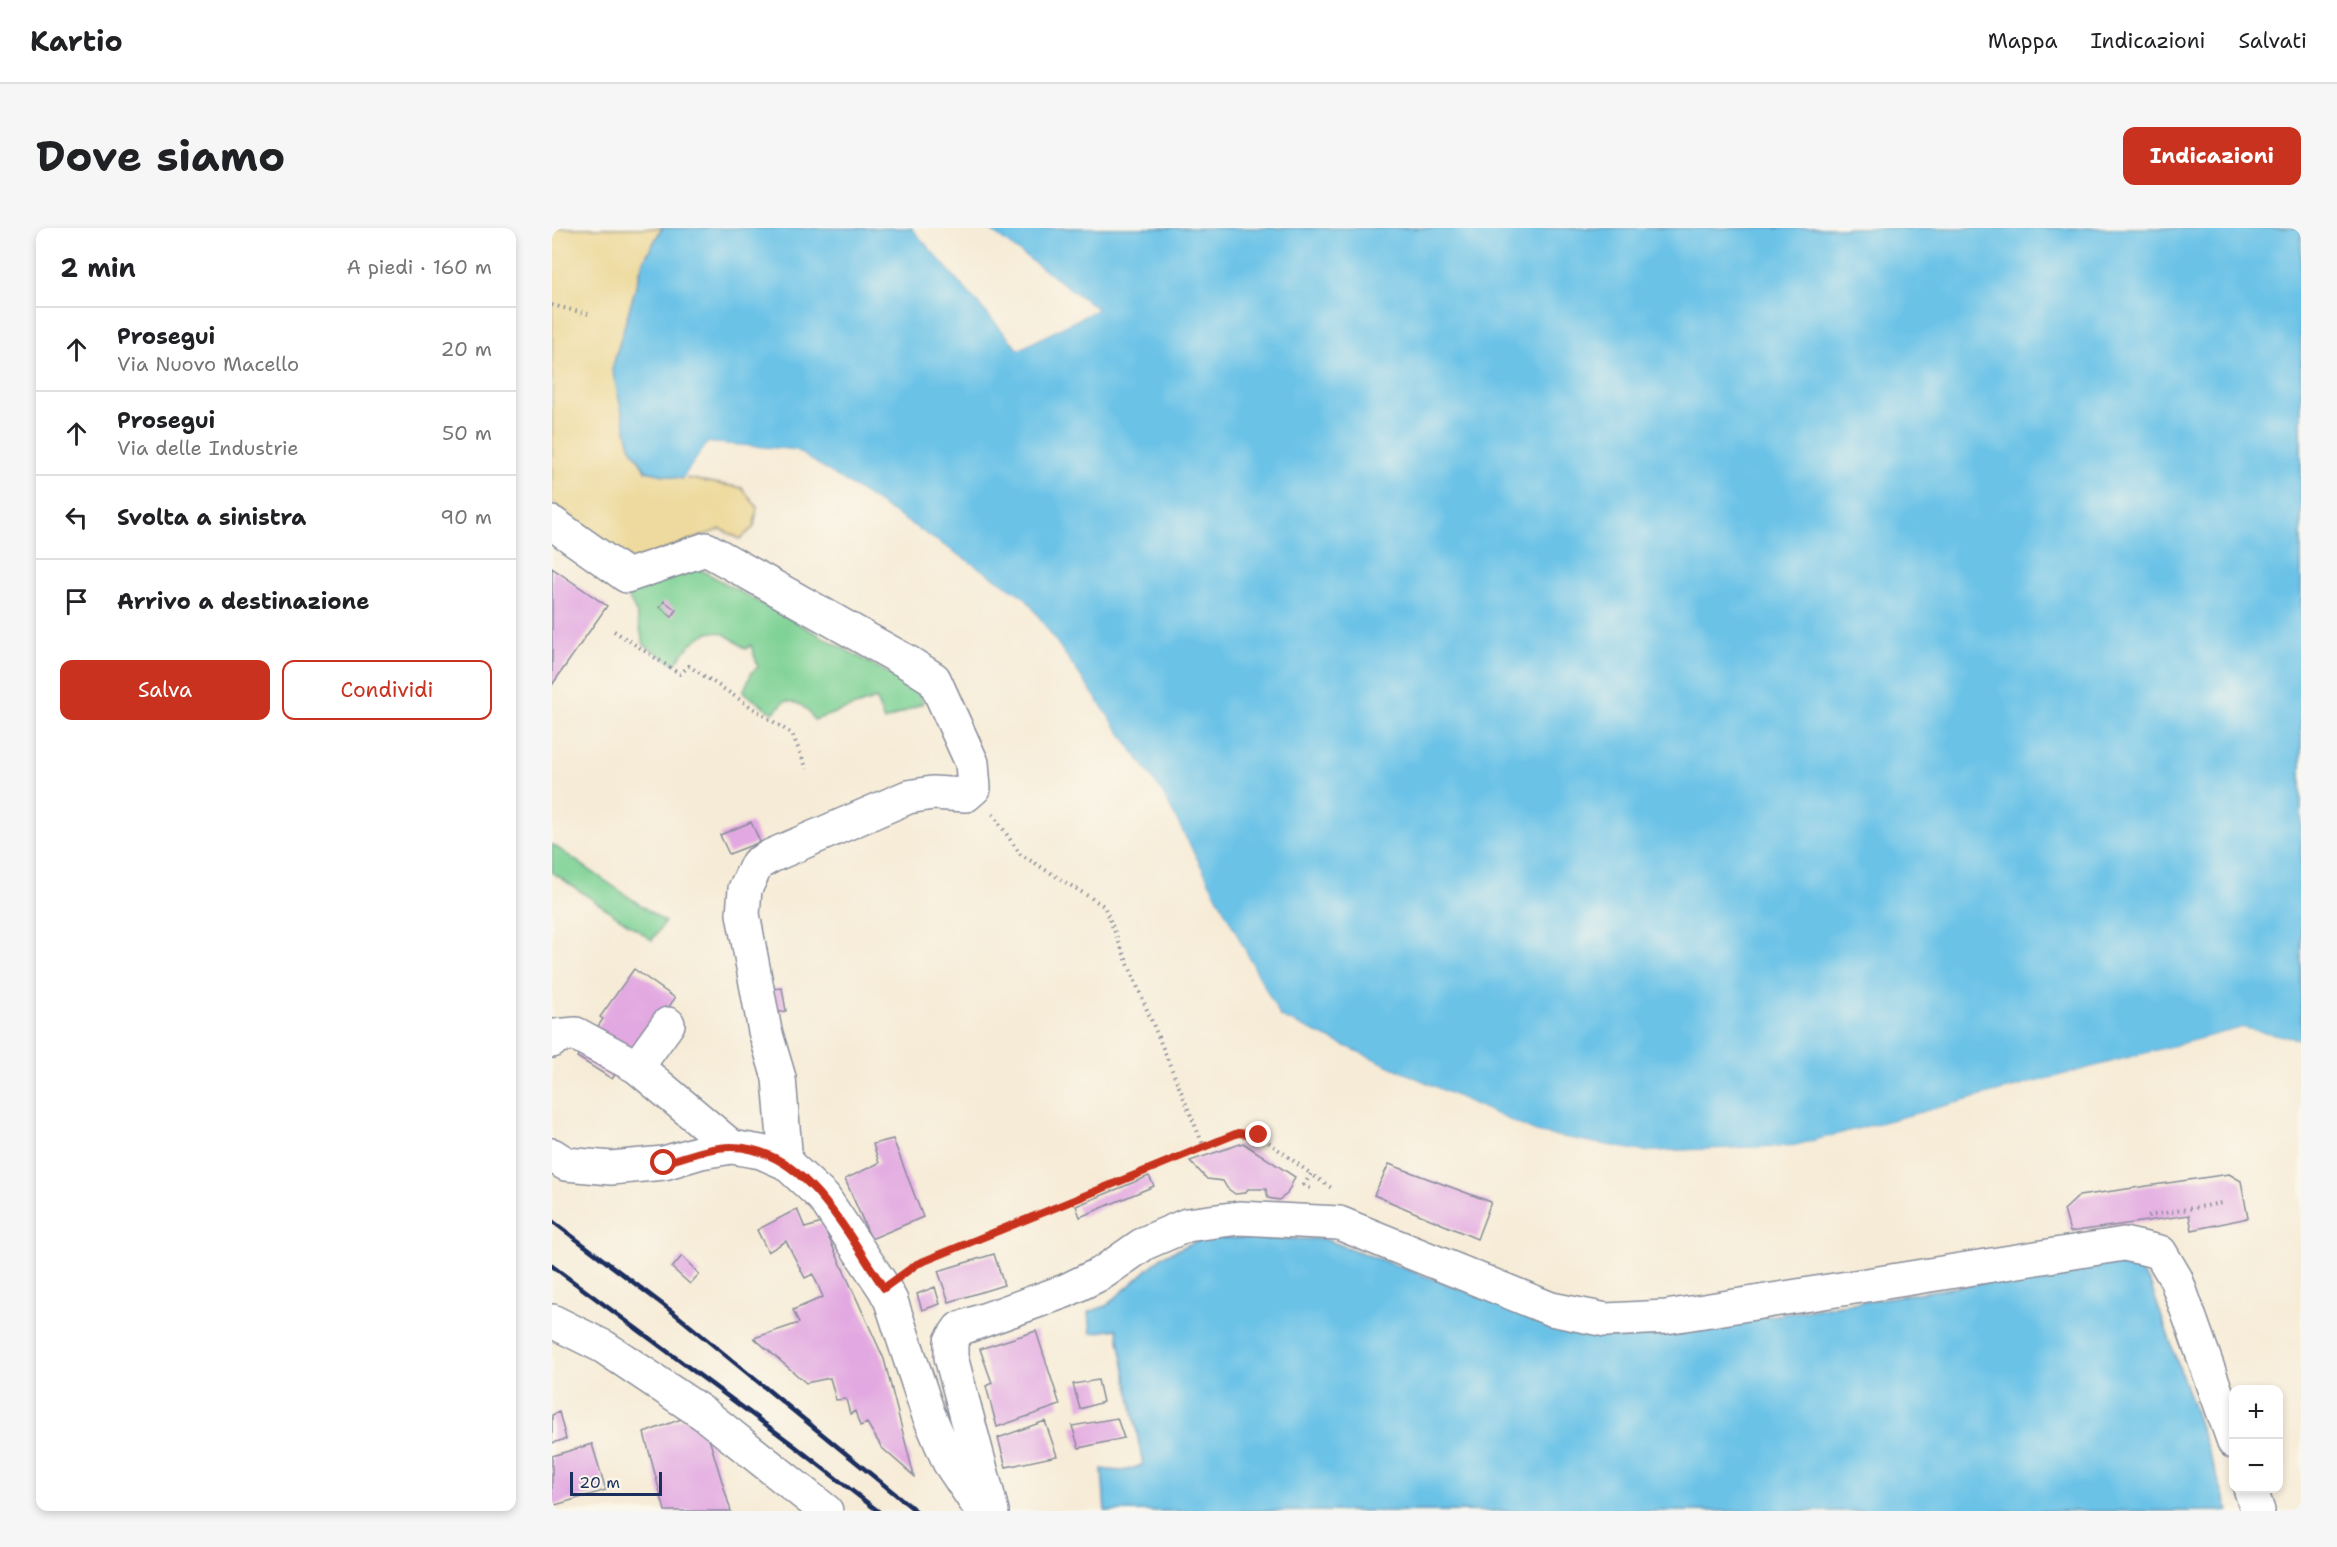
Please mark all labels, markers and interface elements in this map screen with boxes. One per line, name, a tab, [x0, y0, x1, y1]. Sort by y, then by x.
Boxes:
text: Kartio	[30, 22, 123, 60]
text: Mappa	[1988, 27, 2058, 55]
text: Indicazioni	[2091, 27, 2205, 55]
text: Salvati	[2238, 27, 2307, 55]
button: Indicazioni	[2123, 127, 2301, 185]
text: Dove siamo	[36, 128, 285, 184]
text: 2 min	[60, 250, 136, 285]
text: A piedi · 160 m	[346, 254, 492, 280]
text: Prosegui	[117, 322, 215, 351]
icon: ahead	[60, 333, 93, 366]
text: 20 m	[441, 336, 492, 362]
text: Via Nuovo Macello	[117, 351, 299, 377]
text: Prosegui	[117, 406, 215, 435]
icon: ahead	[60, 417, 93, 450]
text: 50 m	[442, 420, 492, 446]
text: Via delle Industrie	[117, 435, 299, 461]
icon: left	[60, 501, 93, 534]
text: Svolta a sinistra	[117, 503, 306, 532]
text: 90 m	[440, 504, 492, 530]
icon: arrive	[60, 585, 93, 618]
text: Arrivo a destinazione	[117, 587, 369, 616]
button: Salva	[60, 660, 270, 720]
button: Condividi	[282, 660, 492, 720]
route end	[1245, 1121, 1271, 1147]
route start	[650, 1149, 676, 1175]
map controls	[2229, 1385, 2283, 1493]
button: +	[2229, 1385, 2283, 1439]
button: −	[2229, 1439, 2283, 1493]
scale bar	[570, 1469, 662, 1496]
text: 20 m	[579, 1472, 620, 1493]

